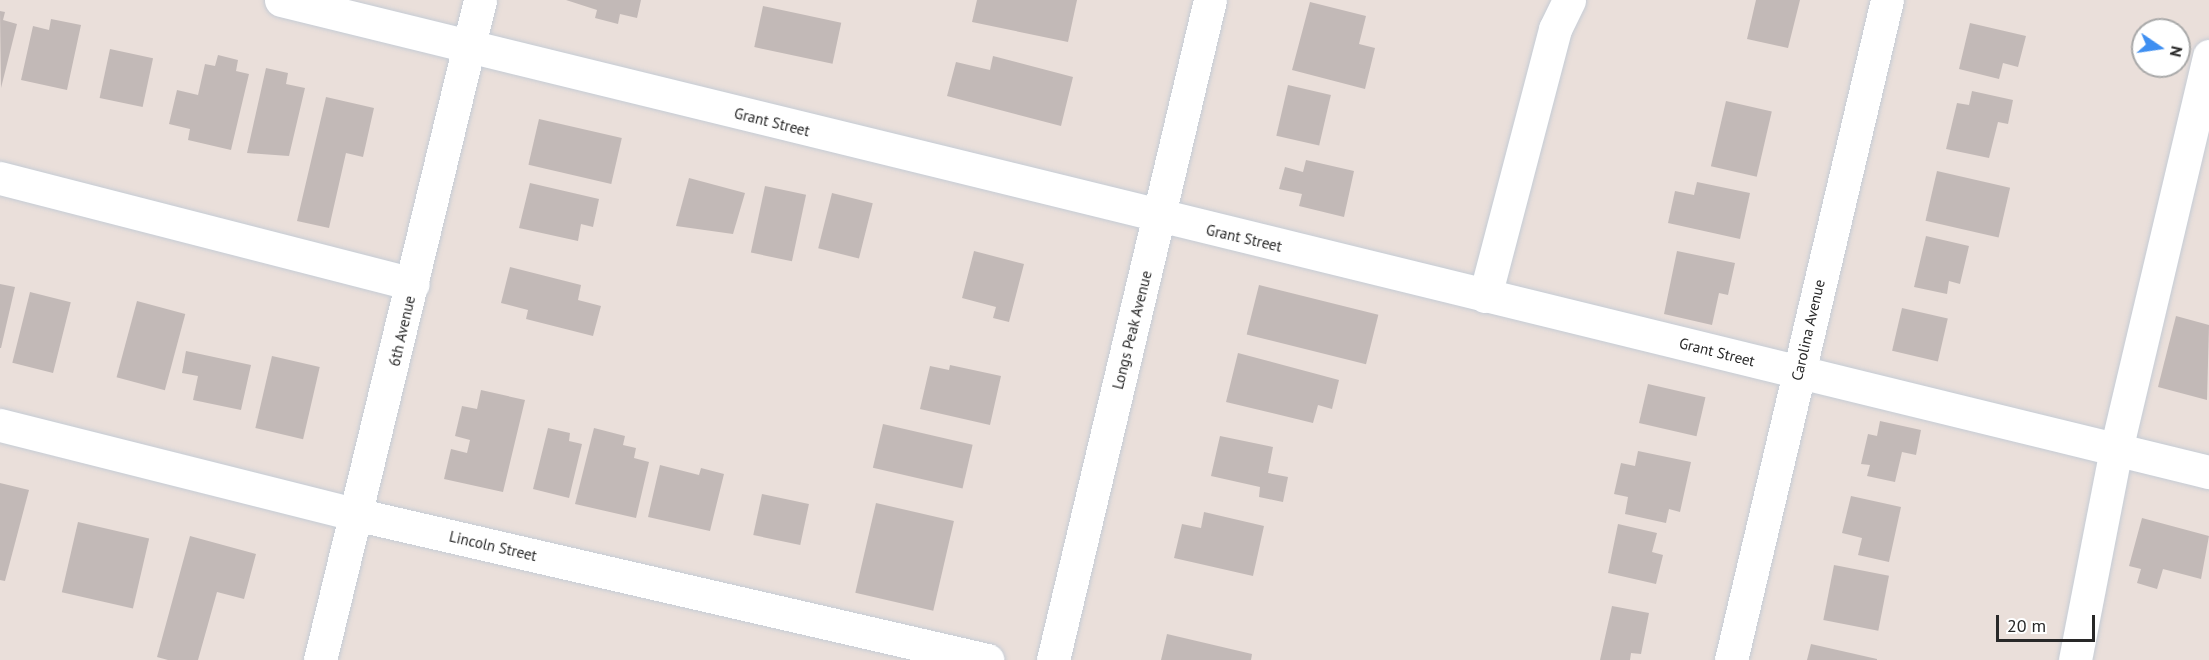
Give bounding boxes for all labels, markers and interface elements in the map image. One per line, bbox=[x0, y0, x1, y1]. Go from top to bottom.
north arrow bbox=[2131, 18, 2191, 78]
text: N bbox=[2166, 44, 2188, 59]
street label: Grant Street bbox=[732, 104, 812, 140]
street label: Grant Street bbox=[1204, 221, 1284, 255]
street label: Longs Peak Avenue bbox=[1108, 268, 1156, 392]
street label: Carolina Avenue bbox=[1788, 277, 1828, 383]
street label: 6th Avenue bbox=[385, 294, 419, 368]
street label: Grant Street bbox=[1677, 334, 1757, 370]
street label: Lincoln Street bbox=[447, 527, 539, 565]
scale bar bbox=[1999, 603, 2098, 641]
text: 20 m bbox=[2007, 614, 2046, 637]

